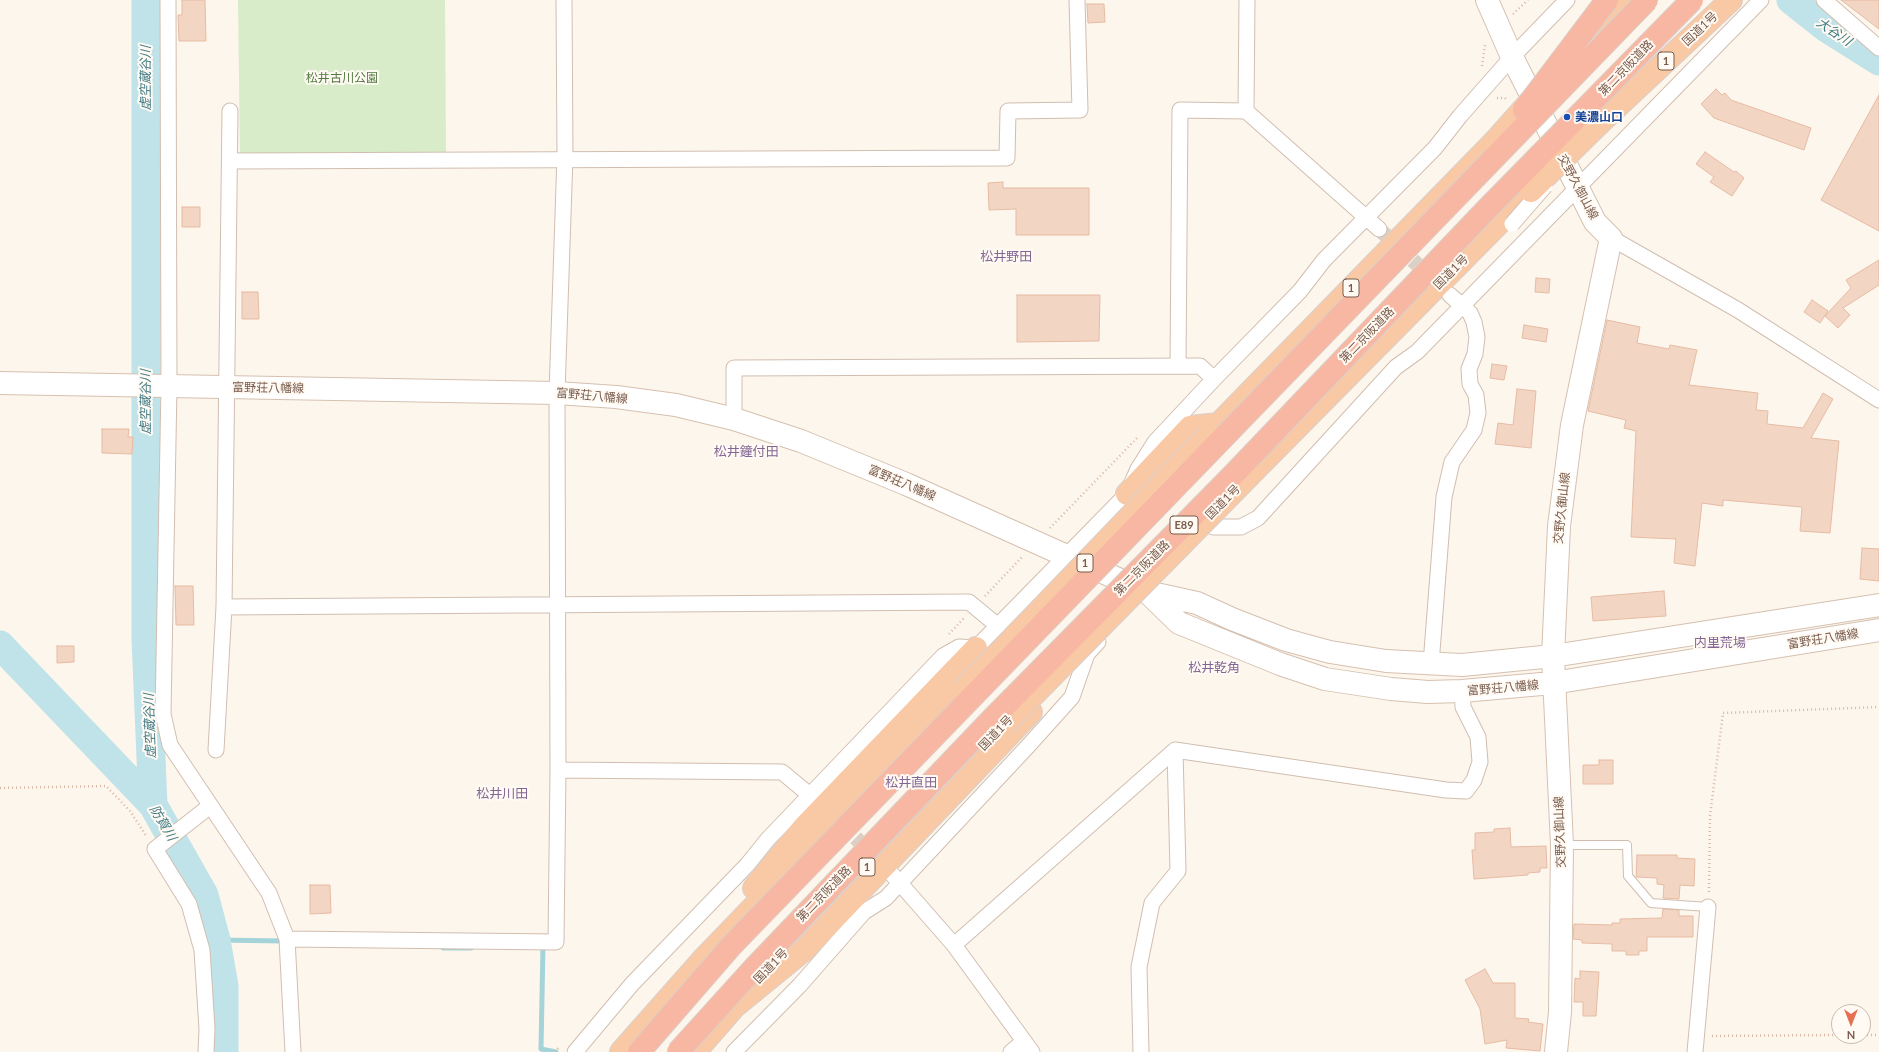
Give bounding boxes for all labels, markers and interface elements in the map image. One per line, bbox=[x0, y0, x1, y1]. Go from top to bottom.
street label: 国道1号 bbox=[1679, 9, 1721, 49]
water label: 大谷川 bbox=[1813, 15, 1855, 49]
street label: 第二京阪道路 bbox=[1596, 37, 1656, 99]
water label: 虚空蔵谷川 bbox=[138, 46, 154, 110]
road number: 1 bbox=[1658, 52, 1674, 70]
park label: 松井古川公園 bbox=[306, 71, 378, 85]
place label: 美濃山口 bbox=[1575, 110, 1623, 124]
marker: 美濃山口 bbox=[1562, 112, 1572, 122]
street label: 交野久御山線 bbox=[1555, 152, 1601, 222]
district label: 松井野田 bbox=[980, 249, 1032, 265]
street label: 国道1号 bbox=[1431, 252, 1471, 292]
road number: 1 bbox=[1343, 279, 1359, 297]
street label: 第二京阪道路 bbox=[1337, 304, 1397, 366]
water label: 虚空蔵谷川 bbox=[138, 370, 154, 434]
street label: 富野荘八幡線 bbox=[232, 380, 304, 396]
street label: 富野荘八幡線 bbox=[556, 386, 628, 406]
district label: 松井鐘付田 bbox=[714, 444, 778, 460]
street label: 富野荘八幡線 bbox=[866, 462, 938, 504]
street label: 交野久御山線 bbox=[1551, 471, 1573, 545]
street label: 国道1号 bbox=[1203, 482, 1243, 522]
road number: E89 bbox=[1170, 516, 1198, 534]
street label: 第二京阪道路 bbox=[1111, 537, 1173, 599]
road number: 1 bbox=[1077, 554, 1093, 572]
street label: 富野荘八幡線 bbox=[1786, 626, 1860, 652]
district label: 内里荒場 bbox=[1694, 635, 1746, 651]
district label: 松井乾角 bbox=[1188, 660, 1240, 676]
street label: 富野荘八幡線 bbox=[1467, 678, 1539, 698]
water label: 虚空蔵谷川 bbox=[141, 693, 159, 759]
street label: 国道1号 bbox=[976, 713, 1016, 753]
district label: 松井直田 bbox=[885, 775, 937, 791]
district label: 松井川田 bbox=[476, 786, 528, 802]
street label: 交野久御山線 bbox=[1552, 796, 1568, 868]
water label: 防賀川 bbox=[146, 802, 180, 844]
road number: 1 bbox=[859, 858, 875, 876]
street label: 第二京阪道路 bbox=[794, 863, 854, 925]
street label: 国道1号 bbox=[751, 946, 791, 986]
north arrow bbox=[1831, 1004, 1871, 1044]
text: N bbox=[1847, 1029, 1855, 1042]

